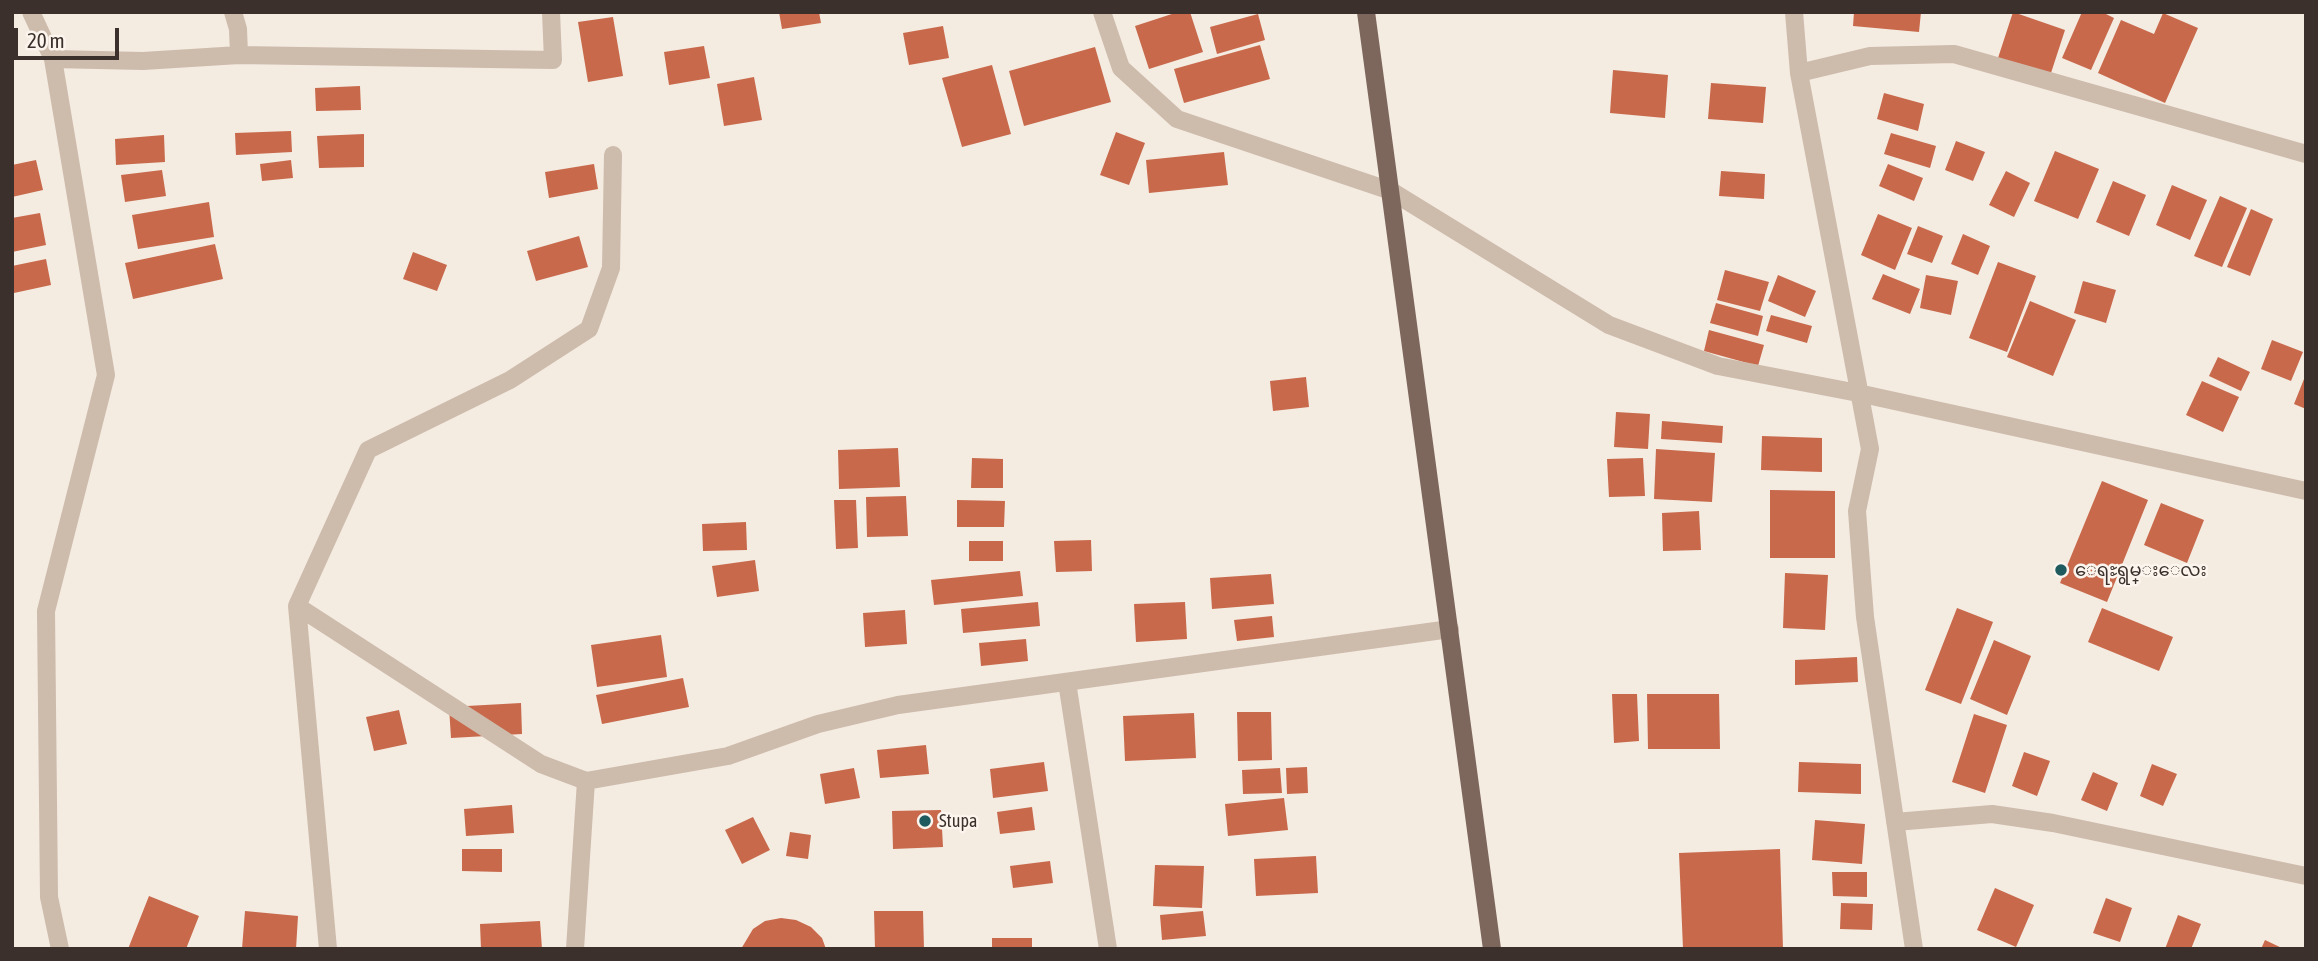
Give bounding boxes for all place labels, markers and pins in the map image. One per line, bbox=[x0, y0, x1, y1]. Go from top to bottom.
place label: ေရႊရွမ္းေလး bbox=[2075, 559, 2207, 581]
marker: ေရႊရွမ္းေလး bbox=[2053, 562, 2069, 578]
place label: Stupa bbox=[939, 810, 977, 832]
marker: Stupa bbox=[917, 813, 933, 829]

